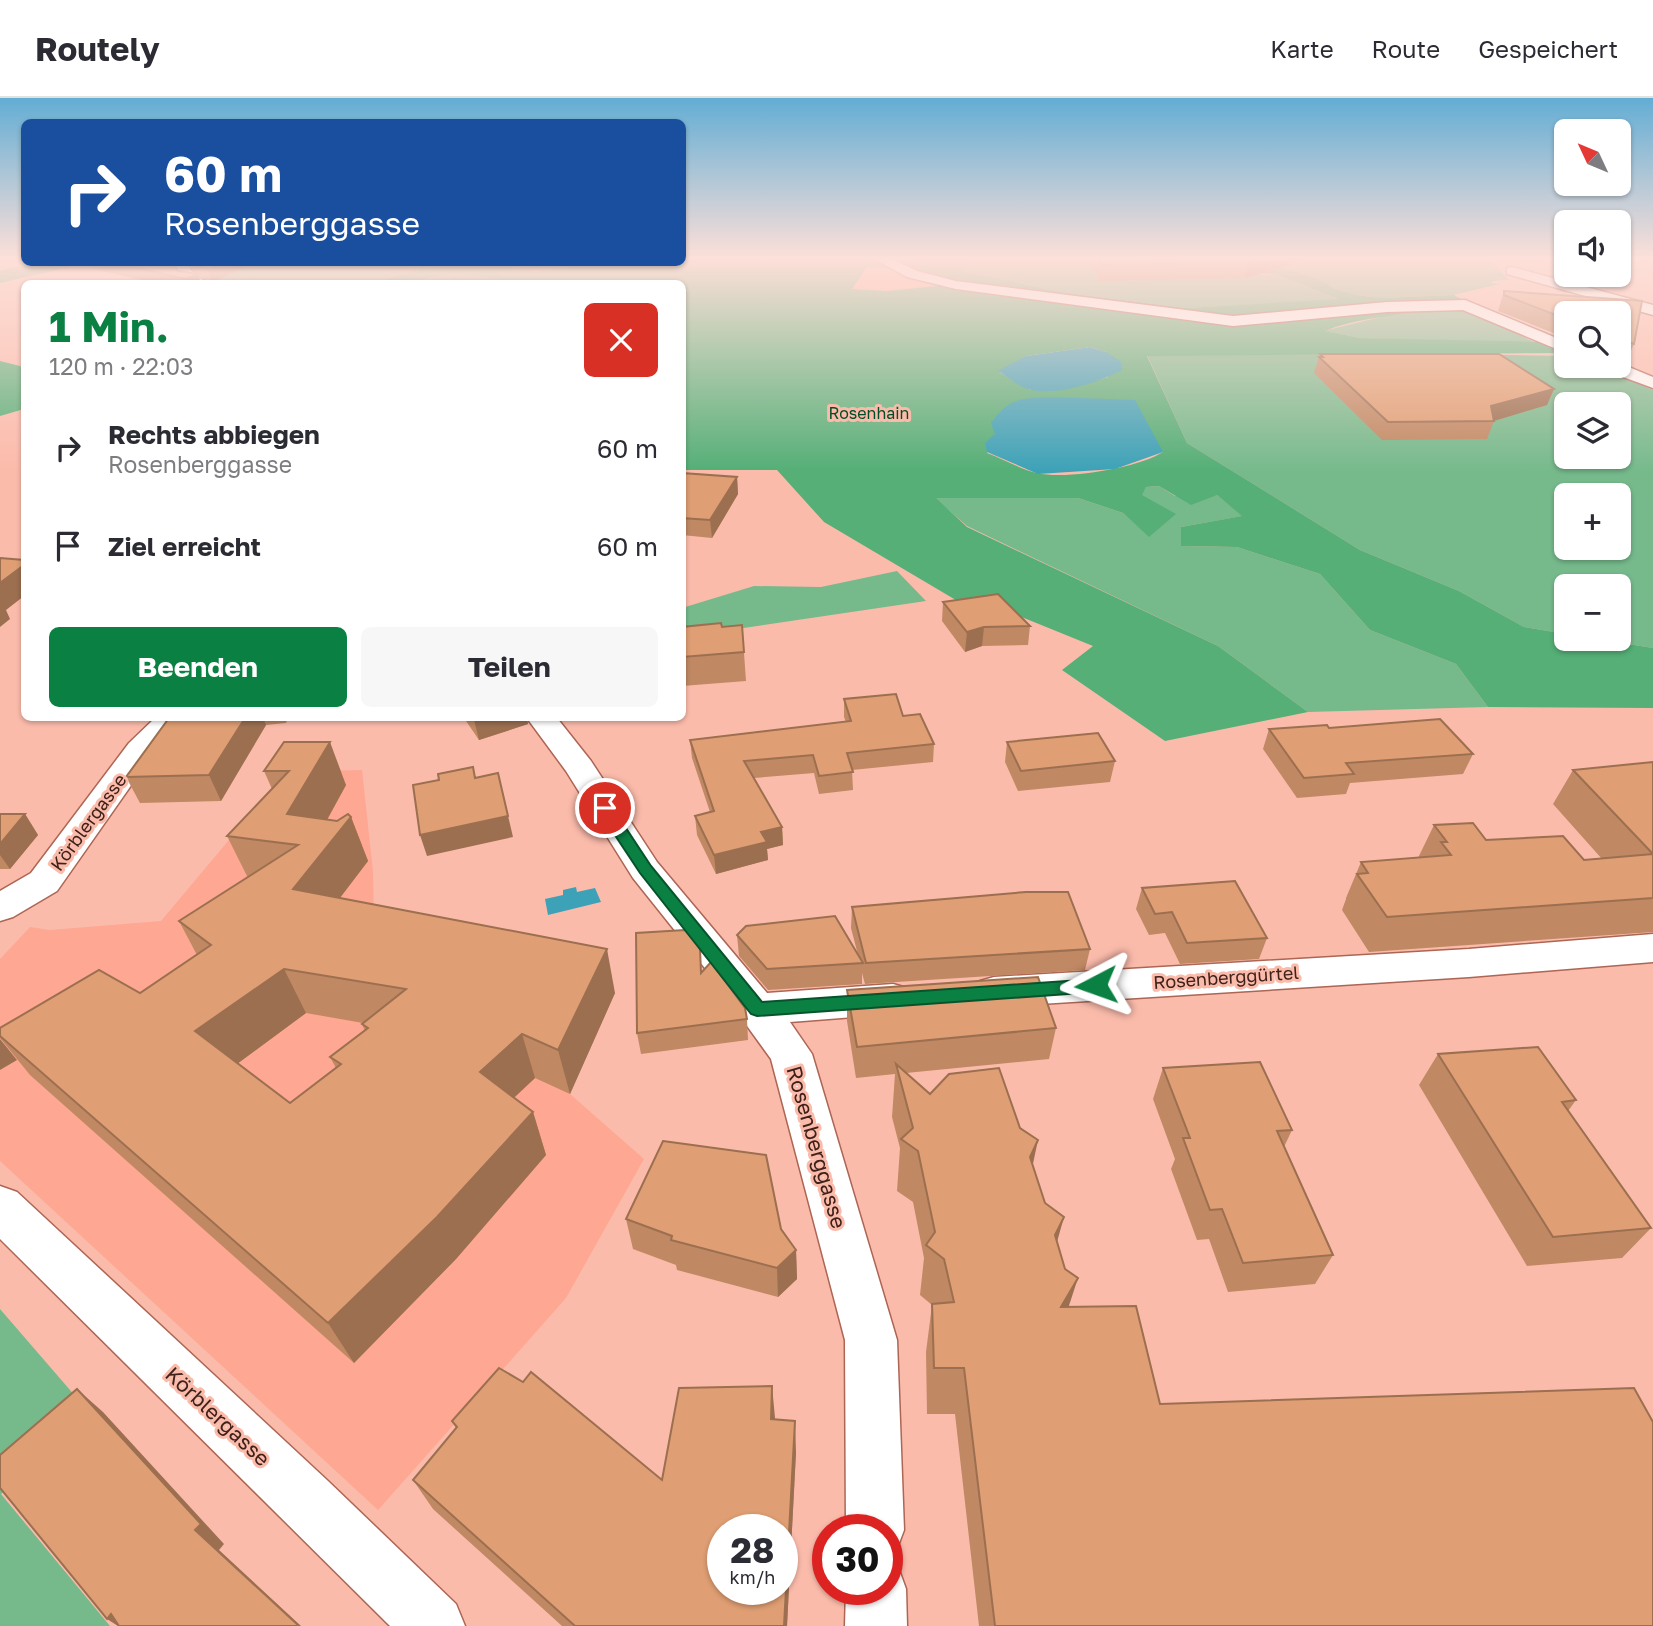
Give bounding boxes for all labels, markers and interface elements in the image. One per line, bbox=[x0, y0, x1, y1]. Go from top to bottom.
text: Routely bbox=[35, 29, 160, 68]
text: Karte bbox=[1270, 34, 1334, 63]
text: Route bbox=[1372, 34, 1440, 63]
text: Gespeichert bbox=[1478, 34, 1618, 63]
north arrow bbox=[1554, 119, 1631, 196]
map controls bbox=[1554, 119, 1631, 651]
text: 60 m bbox=[164, 144, 282, 203]
icon: right bbox=[49, 147, 140, 238]
text: Rosenberggasse bbox=[164, 204, 420, 242]
button: sound bbox=[1554, 210, 1631, 287]
text: 1 Min. bbox=[49, 301, 169, 351]
button: search bbox=[1554, 301, 1631, 378]
button: close bbox=[584, 303, 658, 377]
text: 120 m · 22:03 bbox=[49, 352, 194, 380]
button: layers bbox=[1554, 392, 1631, 469]
park label: Rosenhain bbox=[829, 403, 909, 423]
text: Rechts abbiegen bbox=[108, 419, 320, 450]
icon: right bbox=[49, 429, 87, 467]
text: 60 m bbox=[597, 433, 658, 464]
text: Rosenberggasse bbox=[108, 450, 292, 478]
button: + bbox=[1554, 483, 1631, 560]
icon: arrive bbox=[49, 527, 87, 565]
text: Ziel erreicht bbox=[108, 531, 261, 562]
text: 60 m bbox=[597, 531, 658, 562]
button: − bbox=[1554, 574, 1631, 651]
button: Beenden bbox=[49, 627, 347, 707]
button: Teilen bbox=[361, 627, 658, 707]
street label: Körblergasse bbox=[45, 769, 131, 875]
pin bbox=[575, 778, 635, 838]
icon: arrive bbox=[586, 789, 624, 827]
position arrow bbox=[1059, 948, 1133, 1022]
street label: Rosenberggürtel bbox=[1152, 961, 1300, 993]
street label: Rosenberggasse bbox=[781, 1063, 853, 1231]
street label: Körblergasse bbox=[160, 1361, 276, 1471]
speed limit sign: 30 bbox=[812, 1514, 903, 1605]
text: 28 bbox=[731, 1529, 774, 1571]
text: km/h bbox=[730, 1566, 775, 1588]

